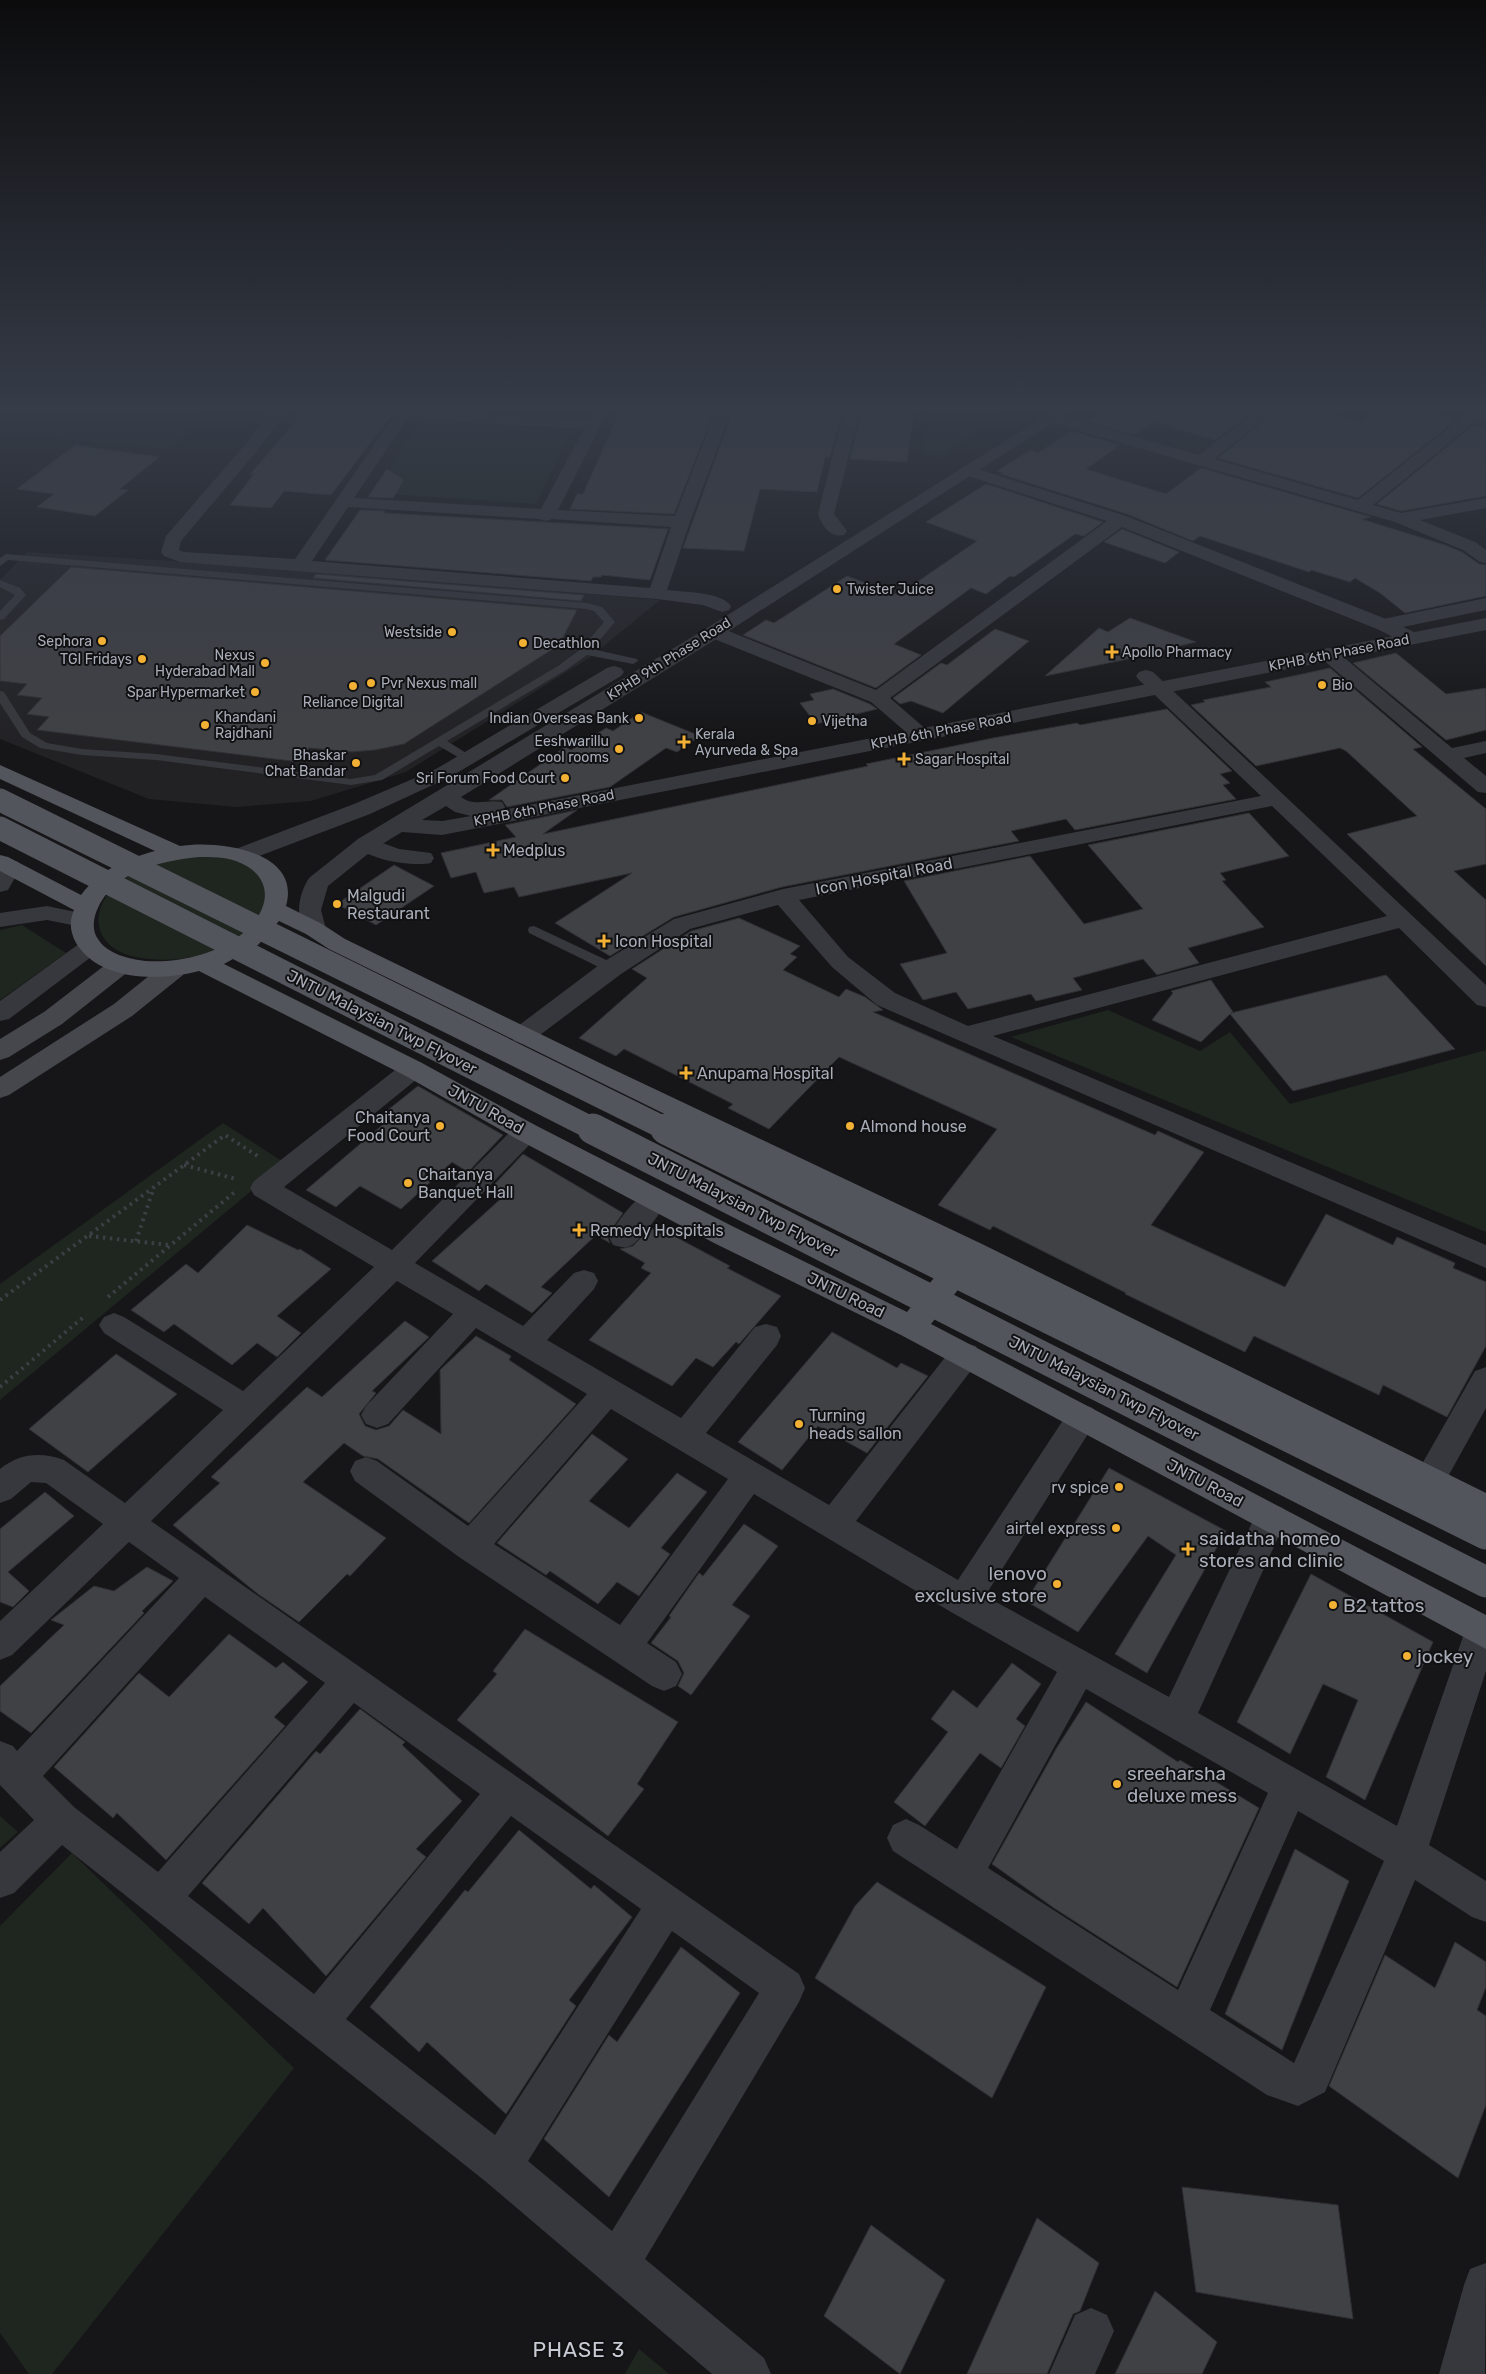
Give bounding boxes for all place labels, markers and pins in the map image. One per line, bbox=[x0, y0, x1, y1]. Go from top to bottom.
place label: Twister Juice bbox=[847, 581, 934, 598]
marker: Twister Juice bbox=[831, 583, 843, 595]
place label: Westside bbox=[384, 624, 442, 641]
marker: Westside bbox=[446, 626, 458, 638]
place label: Sephora bbox=[38, 633, 92, 650]
marker: Sephora bbox=[96, 635, 108, 647]
place label: Decathlon bbox=[533, 635, 600, 652]
marker: Decathlon bbox=[517, 637, 529, 649]
place label: Apollo Pharmacy bbox=[1122, 644, 1232, 661]
marker: Apollo Pharmacy bbox=[1106, 646, 1118, 658]
place label: Nexus Hyderabad Mall bbox=[155, 647, 255, 680]
place label: TGI Fridays bbox=[60, 651, 132, 668]
marker: TGI Fridays bbox=[136, 653, 148, 665]
marker: Nexus Hyderabad Mall bbox=[259, 657, 271, 669]
place label: Pvr Nexus mall bbox=[381, 675, 477, 692]
marker: Pvr Nexus mall bbox=[365, 677, 377, 689]
place label: Bio bbox=[1332, 677, 1353, 694]
marker: Bio bbox=[1316, 679, 1328, 691]
marker: Reliance Digital bbox=[347, 680, 359, 692]
place label: Spar Hypermarket bbox=[127, 684, 246, 701]
marker: Spar Hypermarket bbox=[249, 686, 261, 698]
place label: Reliance Digital bbox=[303, 694, 403, 711]
place label: Khandani Rajdhani bbox=[215, 709, 276, 742]
place label: Indian Overseas Bank bbox=[489, 710, 630, 727]
marker: Indian Overseas Bank bbox=[633, 712, 645, 724]
place label: Vijetha bbox=[822, 713, 868, 730]
marker: Vijetha bbox=[806, 715, 818, 727]
marker: Khandani Rajdhani bbox=[199, 719, 211, 731]
place label: Kerala Ayurveda & Spa bbox=[695, 726, 798, 759]
place label: Eeshwarillu cool rooms bbox=[535, 733, 609, 766]
marker: Kerala Ayurveda & Spa bbox=[677, 735, 691, 749]
marker: Eeshwarillu cool rooms bbox=[613, 743, 625, 755]
place label: Bhaskar Chat Bandar bbox=[265, 747, 347, 780]
place label: Sagar Hospital bbox=[915, 751, 1009, 768]
marker: Sagar Hospital bbox=[897, 752, 911, 766]
marker: Bhaskar Chat Bandar bbox=[350, 757, 362, 769]
place label: Sri Forum Food Court bbox=[416, 770, 556, 787]
marker: Sri Forum Food Court bbox=[559, 772, 571, 784]
place label: Medplus bbox=[503, 841, 565, 860]
marker: Medplus bbox=[487, 844, 499, 856]
place label: Malgudi Restaurant bbox=[347, 886, 430, 923]
marker: Malgudi Restaurant bbox=[331, 898, 343, 910]
place label: Icon Hospital bbox=[615, 932, 712, 951]
marker: Icon Hospital bbox=[597, 934, 611, 948]
place label: Anupama Hospital bbox=[697, 1064, 834, 1083]
marker: Anupama Hospital bbox=[679, 1066, 693, 1080]
place label: Chaitanya Food Court bbox=[347, 1108, 430, 1145]
place label: Almond house bbox=[860, 1117, 967, 1136]
marker: Chaitanya Food Court bbox=[434, 1120, 446, 1132]
marker: Almond house bbox=[844, 1120, 856, 1132]
place label: Chaitanya Banquet Hall bbox=[418, 1165, 514, 1202]
marker: Chaitanya Banquet Hall bbox=[402, 1177, 414, 1189]
place label: Remedy Hospitals bbox=[590, 1221, 724, 1240]
marker: Remedy Hospitals bbox=[572, 1223, 586, 1237]
place label: Turning heads sallon bbox=[809, 1406, 902, 1443]
marker: Turning heads sallon bbox=[793, 1418, 805, 1430]
place label: rv spice bbox=[1051, 1478, 1109, 1497]
marker: rv spice bbox=[1113, 1481, 1125, 1493]
place label: airtel express bbox=[1006, 1519, 1106, 1538]
marker: airtel express bbox=[1110, 1522, 1122, 1534]
place label: saidatha homeo stores and clinic bbox=[1199, 1527, 1343, 1572]
marker: saidatha homeo stores and clinic bbox=[1181, 1542, 1195, 1556]
place label: lenovo exclusive store bbox=[915, 1562, 1047, 1607]
marker: lenovo exclusive store bbox=[1051, 1578, 1063, 1590]
place label: B2 tattos bbox=[1343, 1594, 1424, 1617]
marker: B2 tattos bbox=[1327, 1599, 1339, 1611]
place label: jockey bbox=[1416, 1645, 1473, 1668]
marker: jockey bbox=[1401, 1650, 1413, 1662]
place label: sreeharsha deluxe mess bbox=[1127, 1762, 1237, 1807]
marker: sreeharsha deluxe mess bbox=[1111, 1778, 1123, 1790]

